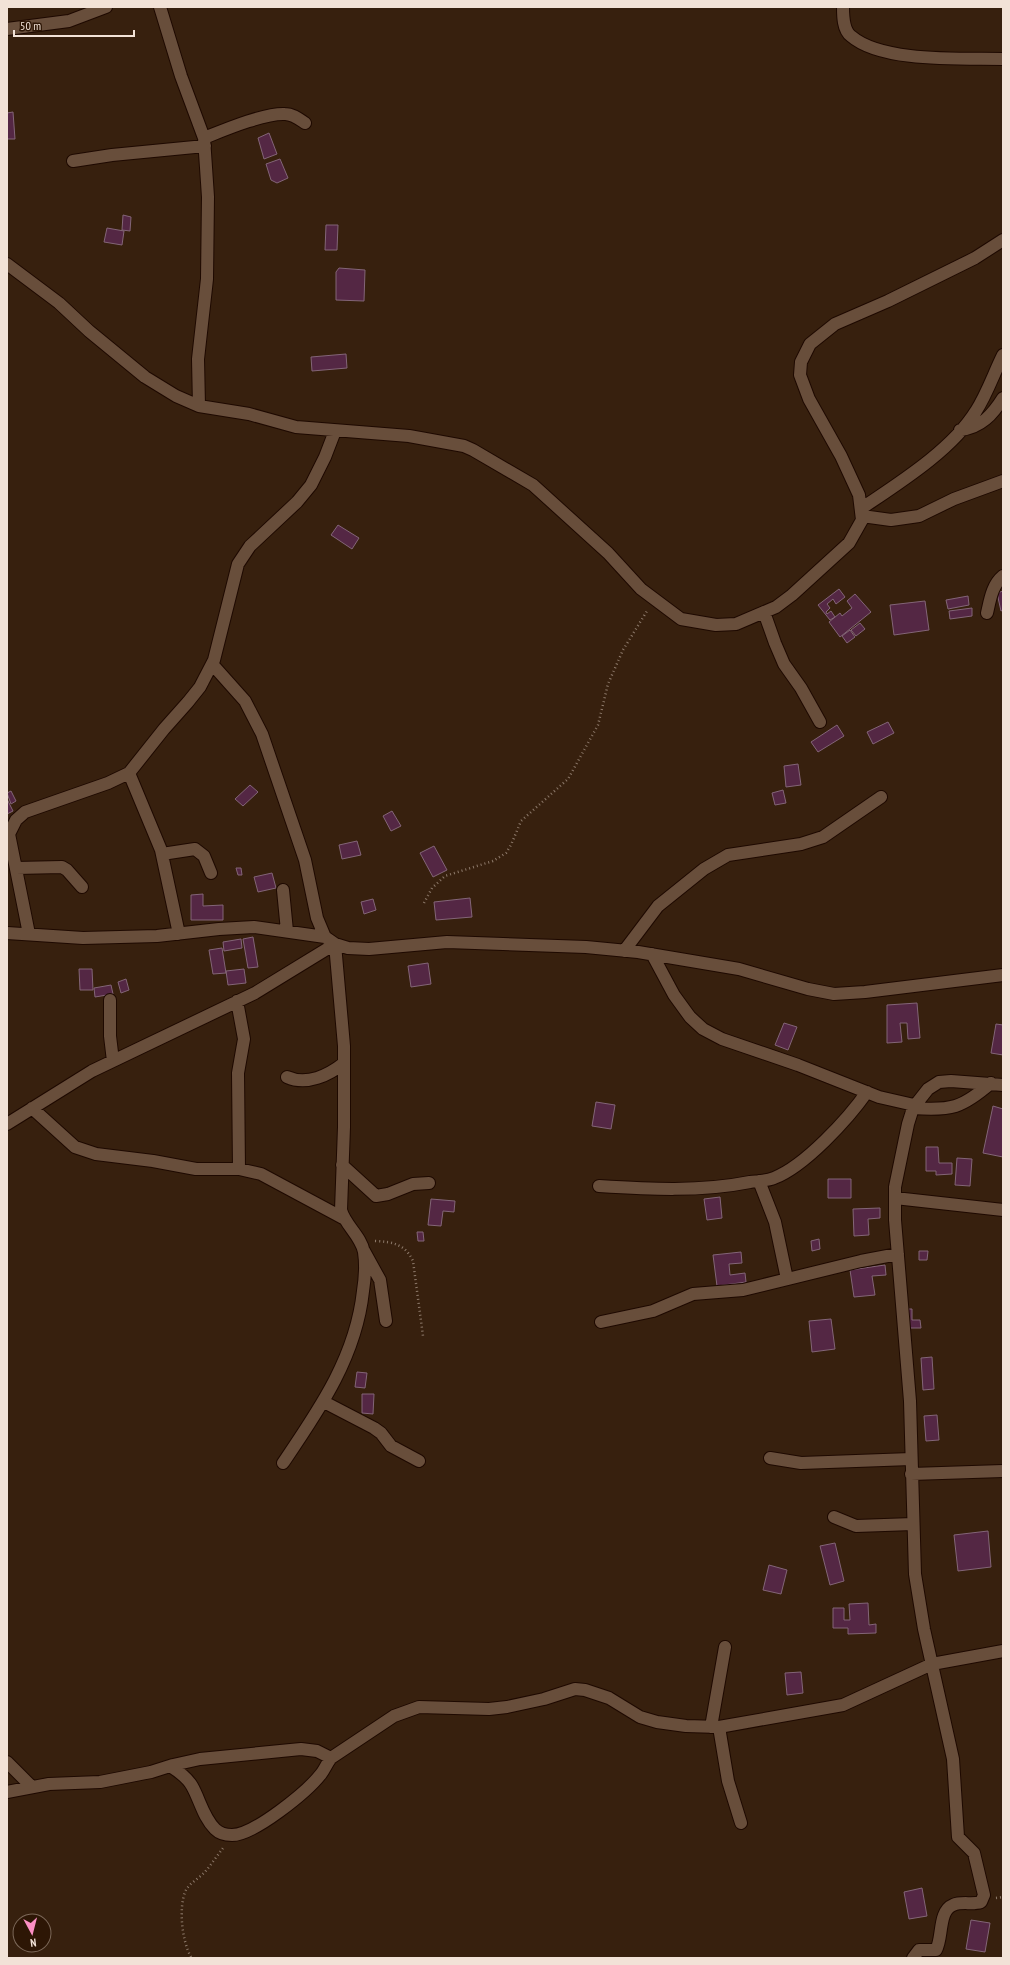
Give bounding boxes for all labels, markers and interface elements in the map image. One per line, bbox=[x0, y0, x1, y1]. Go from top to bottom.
scale bar bbox=[14, 12, 134, 38]
text: 50 m bbox=[20, 18, 41, 33]
north arrow bbox=[12, 1913, 52, 1953]
text: N bbox=[29, 1936, 37, 1950]

